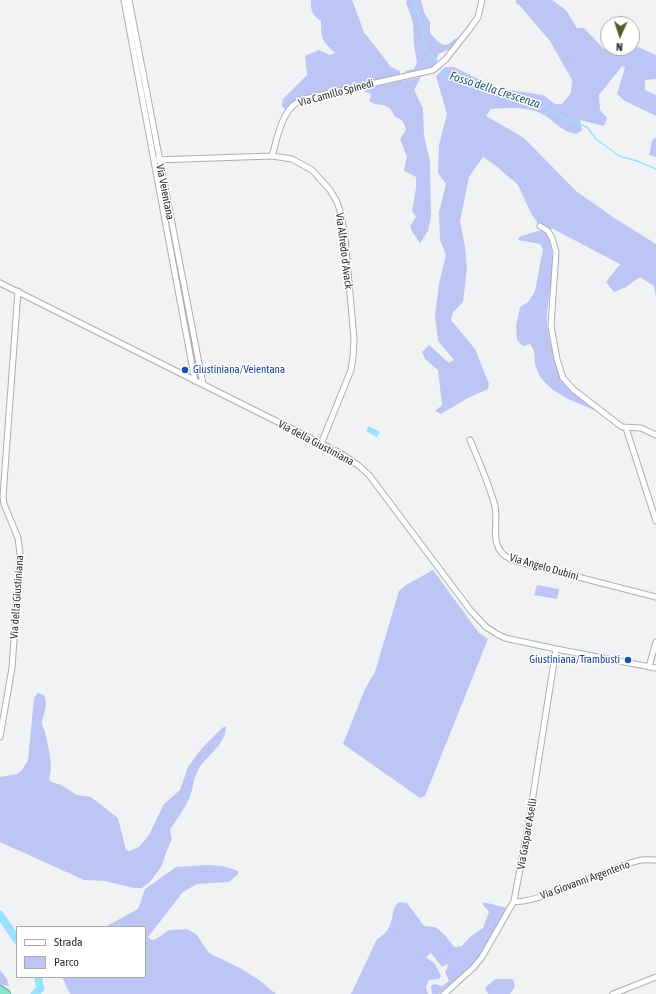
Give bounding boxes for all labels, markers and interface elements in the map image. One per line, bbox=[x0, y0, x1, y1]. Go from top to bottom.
north arrow bbox=[600, 16, 640, 56]
text: N bbox=[616, 41, 623, 53]
water label: Fosso della Crescenza bbox=[448, 69, 542, 111]
street label: Via Camillo Spinedi bbox=[297, 77, 375, 109]
street label: Via Veientana bbox=[153, 163, 177, 221]
street label: Via Alfredo d'Avack bbox=[333, 212, 355, 290]
place label: Giustiniana/Veientana bbox=[193, 363, 285, 377]
marker: Giustiniana/Veientana bbox=[180, 365, 190, 375]
street label: Via della Giustiniana bbox=[276, 417, 356, 469]
street label: Via Angelo Dubini bbox=[508, 551, 580, 583]
street label: Via della Giustiniana bbox=[7, 555, 27, 639]
place label: Giustiniana/Trambusti bbox=[529, 653, 620, 667]
marker: Giustiniana/Trambusti bbox=[623, 655, 633, 665]
street label: Via Gaspare Aselli bbox=[514, 797, 540, 871]
street label: Via Giovanni Argenterio bbox=[538, 858, 632, 902]
legend bbox=[16, 926, 146, 978]
text: Strada bbox=[54, 935, 83, 949]
text: Parco bbox=[54, 955, 79, 969]

